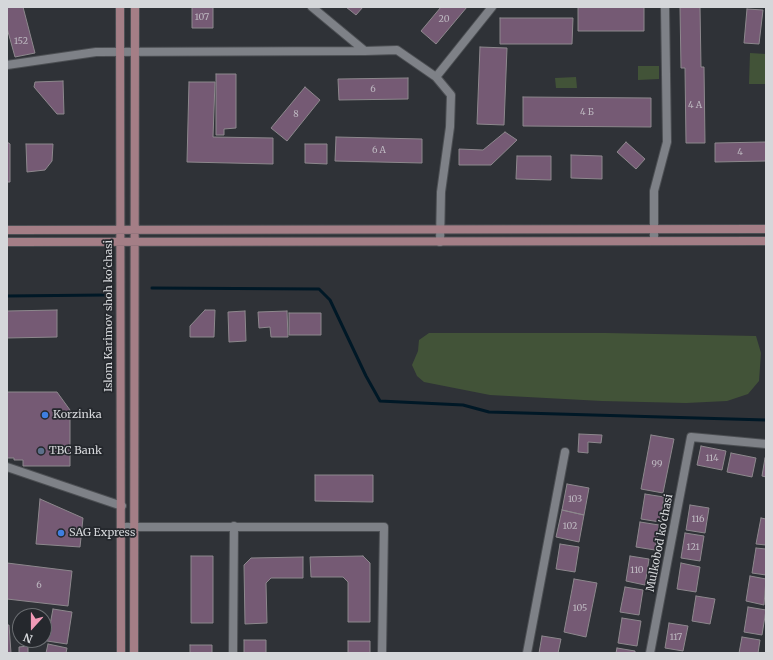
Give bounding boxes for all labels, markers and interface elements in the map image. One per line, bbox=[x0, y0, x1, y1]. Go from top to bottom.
house number: 107 bbox=[195, 12, 209, 22]
house number: 20 bbox=[439, 14, 449, 24]
house number: 152 bbox=[14, 36, 28, 46]
house number: 6 bbox=[370, 84, 376, 94]
house number: 4 А bbox=[688, 100, 702, 110]
house number: 4 Б bbox=[580, 107, 594, 117]
house number: 8 bbox=[293, 109, 299, 119]
house number: 6 А bbox=[372, 145, 386, 155]
house number: 4 bbox=[737, 147, 743, 157]
street label: Islom Karimov shoh ko'chasi bbox=[102, 240, 116, 392]
place label: Korzinka bbox=[53, 408, 102, 422]
marker: Korzinka bbox=[40, 410, 50, 420]
place label: TBC Bank bbox=[49, 444, 102, 458]
marker: TBC Bank bbox=[36, 446, 46, 456]
house number: 114 bbox=[706, 453, 718, 463]
house number: 99 bbox=[652, 459, 662, 469]
street label: Mulkobod ko'chasi bbox=[644, 493, 676, 593]
house number: 103 bbox=[568, 494, 582, 504]
house number: 116 bbox=[692, 514, 704, 524]
house number: 102 bbox=[563, 521, 577, 531]
place label: SAG Express bbox=[69, 526, 135, 540]
marker: SAG Express bbox=[56, 528, 66, 538]
house number: 121 bbox=[686, 542, 700, 552]
house number: 110 bbox=[630, 565, 644, 575]
house number: 6 bbox=[36, 580, 42, 590]
house number: 105 bbox=[573, 603, 587, 613]
north arrow bbox=[12, 608, 52, 648]
text: N bbox=[21, 630, 35, 646]
house number: 117 bbox=[670, 632, 682, 642]

